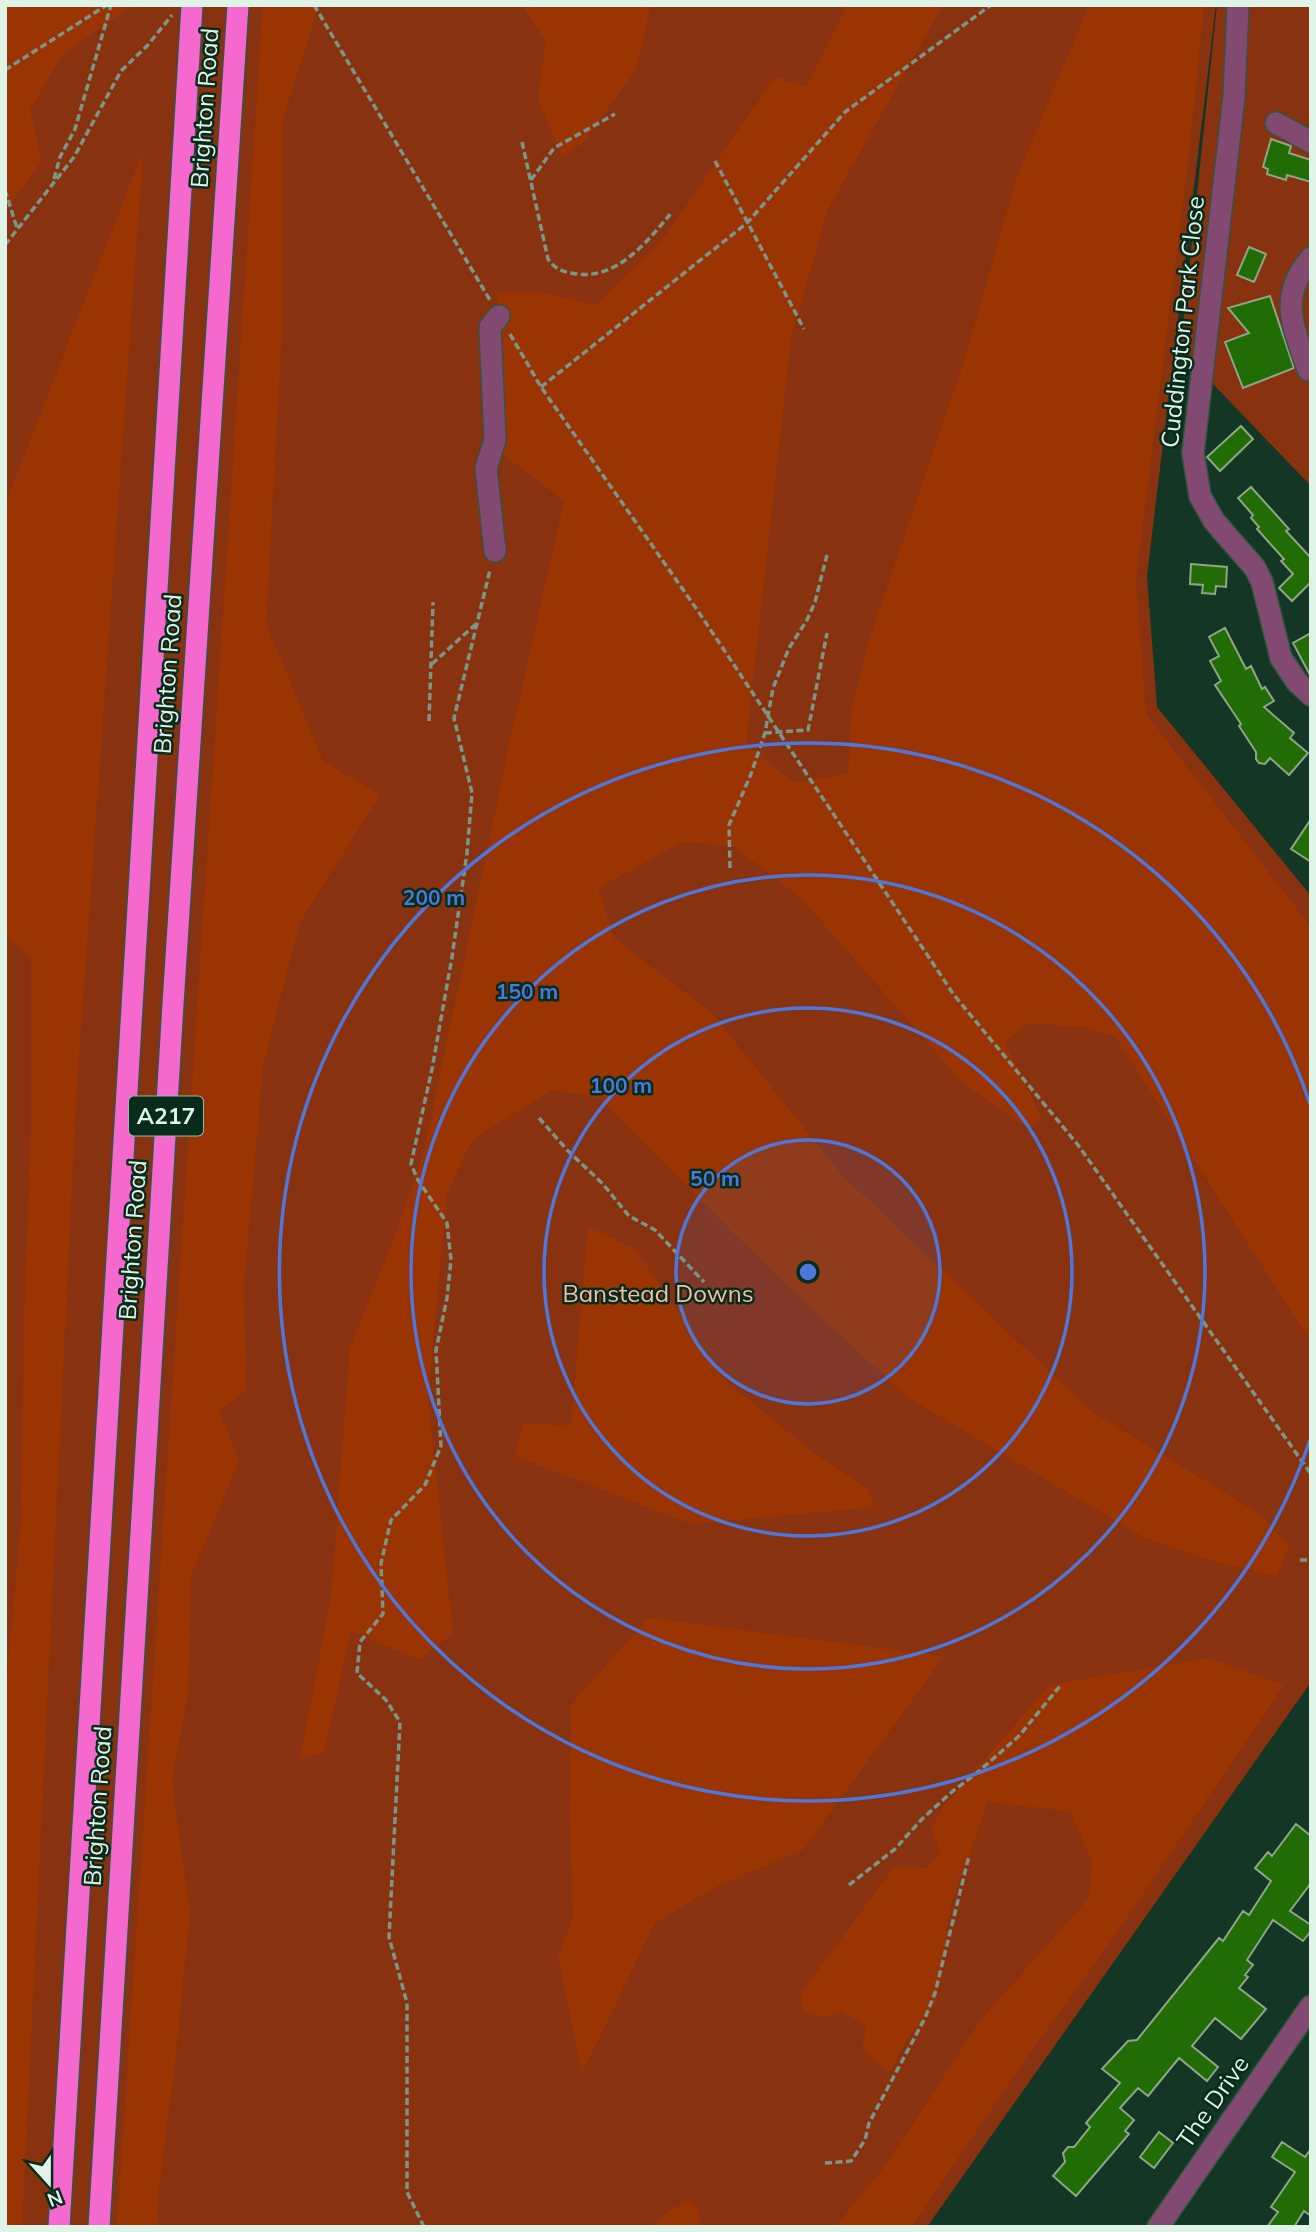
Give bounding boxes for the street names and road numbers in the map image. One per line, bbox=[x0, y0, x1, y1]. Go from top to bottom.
street label: Brighton Road bbox=[183, 27, 225, 189]
street label: Cuddington Park Close bbox=[1154, 195, 1210, 449]
street label: Brighton Road bbox=[146, 593, 188, 755]
road number: A217 bbox=[129, 1096, 203, 1135]
street label: Brighton Road bbox=[111, 1159, 153, 1321]
street label: Brighton Road bbox=[76, 1725, 118, 1887]
street label: The Drive bbox=[1170, 2049, 1255, 2153]

